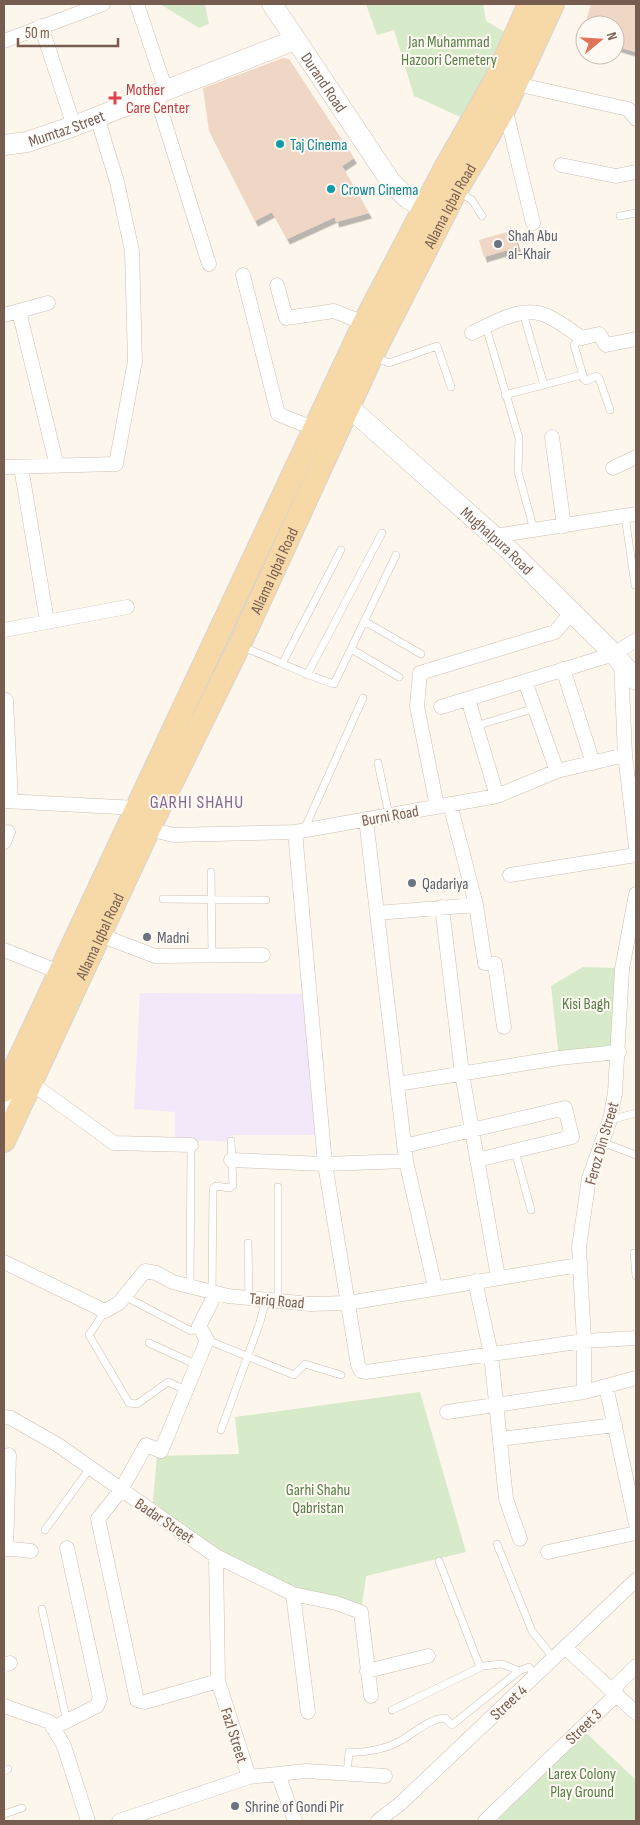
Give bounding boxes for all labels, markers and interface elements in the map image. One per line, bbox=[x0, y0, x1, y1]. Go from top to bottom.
scale bar bbox=[18, 15, 118, 47]
north arrow bbox=[575, 15, 625, 65]
text: 50 m bbox=[25, 24, 50, 43]
text: N bbox=[603, 30, 621, 42]
park label: Jan Muhammad Hazoori Cemetery bbox=[401, 33, 497, 70]
street label: Durand Road bbox=[296, 49, 350, 116]
place label: Mother Care Center bbox=[126, 81, 190, 118]
marker: Mother Care Center bbox=[108, 91, 122, 105]
street label: Mumtaz Street bbox=[26, 107, 108, 152]
place label: Taj Cinema bbox=[290, 136, 347, 155]
marker: Taj Cinema bbox=[274, 138, 286, 150]
street label: Allama Iqbal Road bbox=[420, 161, 481, 253]
place label: Crown Cinema bbox=[341, 181, 418, 200]
marker: Crown Cinema bbox=[325, 183, 337, 195]
place label: Shah Abu al-Khair bbox=[508, 227, 558, 264]
marker: Shah Abu al-Khair bbox=[492, 238, 504, 250]
street label: Mughalpura Road bbox=[456, 503, 536, 579]
street label: Allama Iqbal Road bbox=[247, 525, 303, 618]
district label: GARHI SHAHU bbox=[150, 792, 244, 813]
street label: Burni Road bbox=[360, 802, 420, 831]
place label: Qadariya bbox=[422, 875, 468, 894]
marker: Qadariya bbox=[406, 877, 418, 889]
street label: Allama Iqbal Road bbox=[72, 890, 129, 984]
place label: Madni bbox=[157, 929, 189, 948]
marker: Madni bbox=[141, 931, 153, 943]
park label: Kisi Bagh bbox=[562, 995, 610, 1014]
street label: Feroz Din Street bbox=[582, 1100, 623, 1187]
street label: Tariq Road bbox=[249, 1290, 305, 1313]
park label: Garhi Shahu Qabristan bbox=[286, 1481, 350, 1518]
street label: Badar Street bbox=[131, 1495, 197, 1548]
street label: Street 4 bbox=[487, 1681, 531, 1725]
street label: Fazl Street bbox=[216, 1705, 251, 1766]
street label: Street 3 bbox=[562, 1705, 606, 1749]
park label: Larex Colony Play Ground bbox=[548, 1765, 616, 1802]
place label: Shrine of Gondi Pir bbox=[245, 1798, 344, 1817]
marker: Shrine of Gondi Pir bbox=[229, 1800, 241, 1812]

